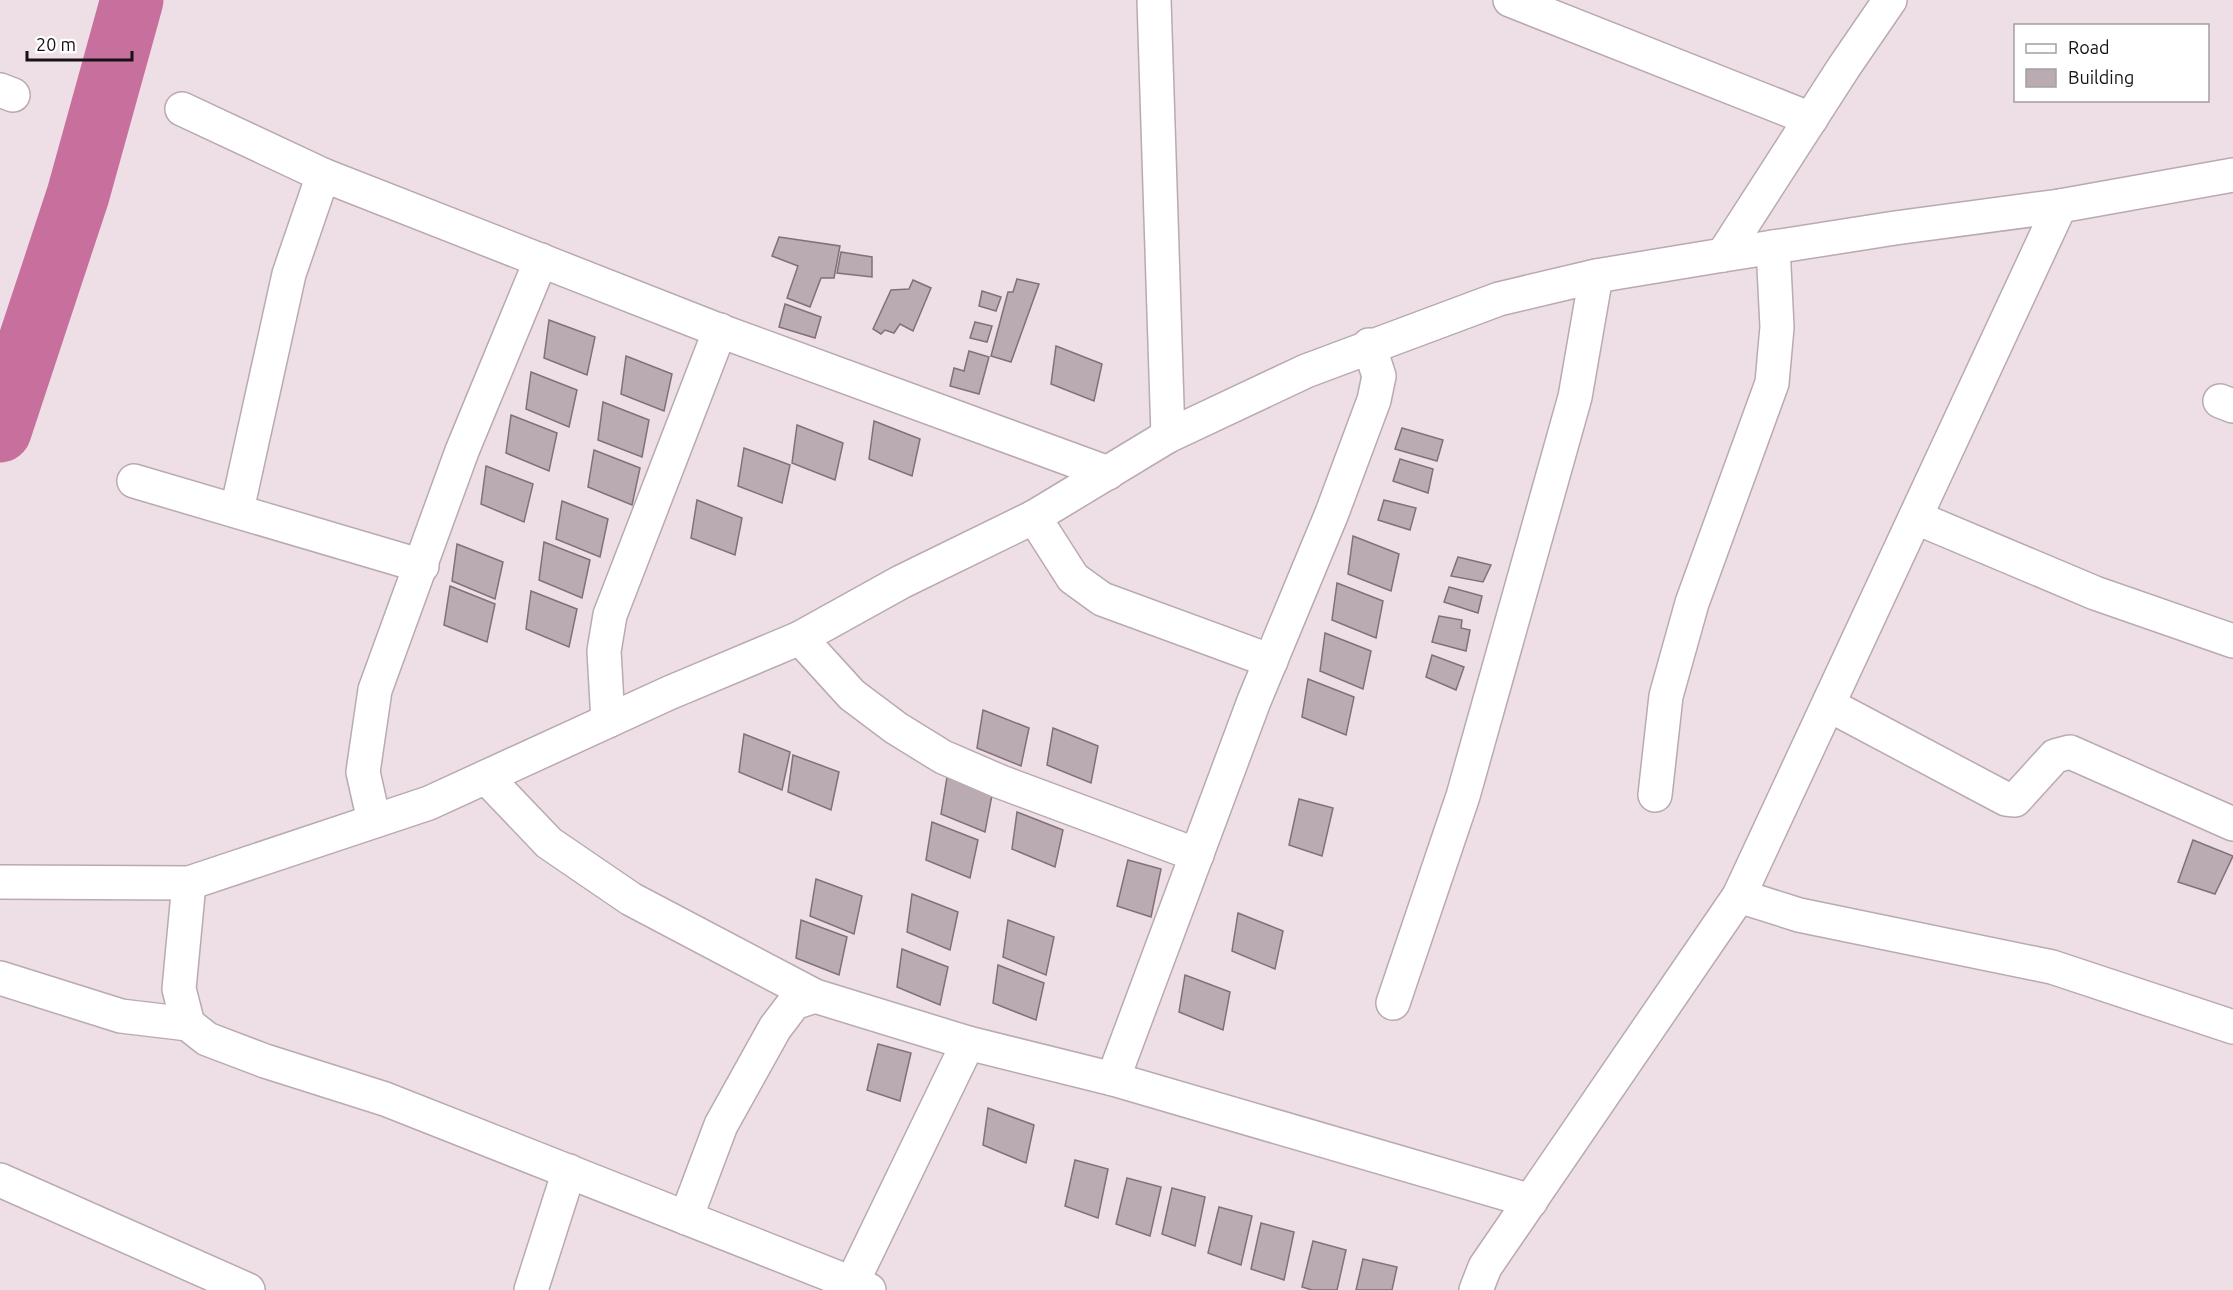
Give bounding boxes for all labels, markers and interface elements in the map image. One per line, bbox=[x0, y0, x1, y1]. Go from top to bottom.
scale bar bbox=[27, 24, 132, 62]
legend bbox=[2014, 24, 2209, 102]
text: 20 m bbox=[36, 34, 76, 54]
text: Road bbox=[2068, 37, 2110, 57]
text: Building bbox=[2068, 67, 2134, 87]

